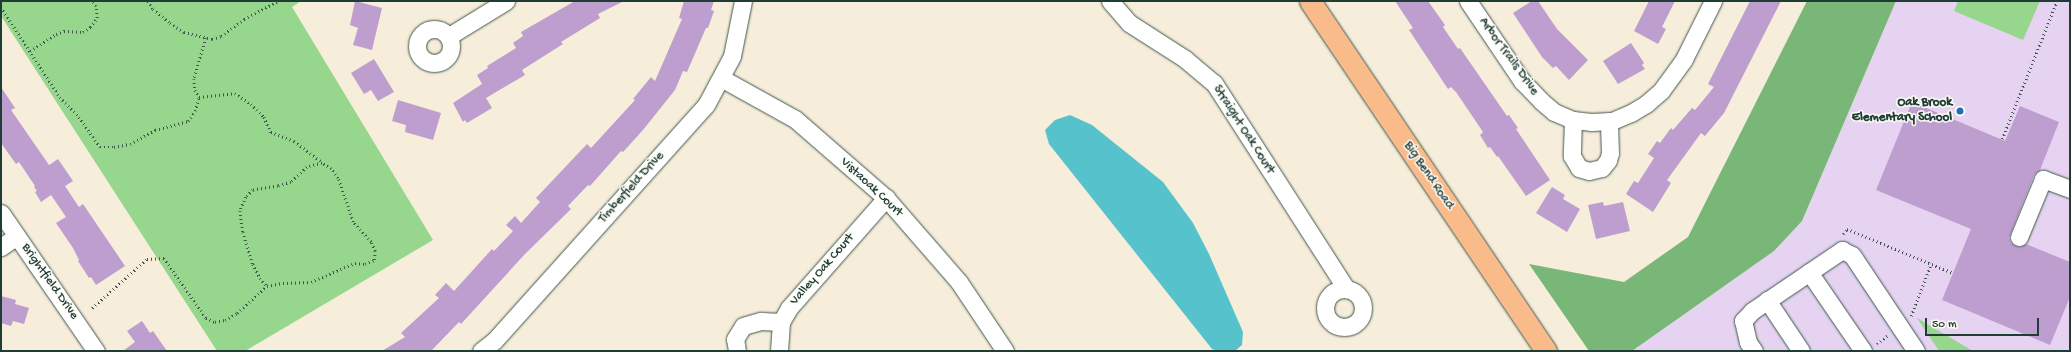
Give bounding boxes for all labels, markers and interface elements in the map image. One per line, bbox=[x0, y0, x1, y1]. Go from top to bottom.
street label: Arbor Trails Drive bbox=[1475, 15, 1541, 99]
street label: Straight Oak Court bbox=[1209, 83, 1277, 177]
place label: Oak Brook Elementary School bbox=[1852, 96, 1952, 127]
marker: Oak Brook Elementary School bbox=[1955, 106, 1965, 116]
street label: Big Bend Road bbox=[1400, 139, 1456, 213]
street label: Timberfield Drive bbox=[596, 149, 668, 227]
street label: Vistaoak Court bbox=[836, 155, 906, 221]
street label: Valley Oak Court bbox=[788, 231, 858, 309]
street label: Brightfield Drive bbox=[17, 241, 81, 323]
scale bar bbox=[1927, 310, 2041, 336]
text: 50 m bbox=[1932, 318, 1957, 332]

